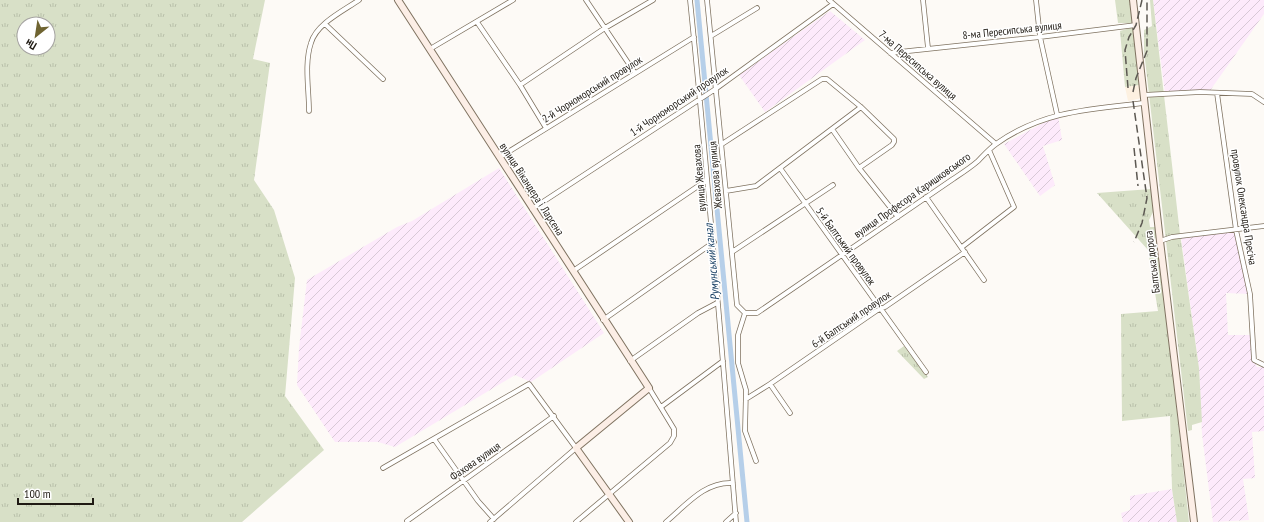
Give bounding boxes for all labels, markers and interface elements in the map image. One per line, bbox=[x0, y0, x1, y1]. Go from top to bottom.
north arrow bbox=[16, 16, 56, 56]
street label: 8-ма Пересипська вулиця bbox=[962, 18, 1062, 42]
street label: 7-ма Пересипська вулиця bbox=[876, 27, 960, 103]
text: Пн bbox=[23, 36, 39, 53]
street label: 2-й Чорноморський провулок bbox=[539, 52, 645, 126]
street label: 1-й Чорноморський провулок bbox=[627, 62, 731, 139]
street label: вулиця Вікандера і Ларсена bbox=[497, 140, 567, 238]
street label: Жевахова вулиця bbox=[705, 141, 725, 210]
street label: вулиця Жевахова bbox=[689, 144, 709, 212]
street label: провулок Олександра Пресіча bbox=[1228, 148, 1260, 266]
street label: вулиця Професора Каришковського bbox=[851, 149, 973, 241]
street label: 5-й Балтський провулок bbox=[813, 204, 879, 288]
water label: Румунський канал bbox=[701, 222, 722, 301]
street label: Балтська дорога bbox=[1141, 230, 1163, 294]
street label: 6-й Балтський провулок bbox=[809, 287, 894, 351]
street label: Фахова вулиця bbox=[447, 438, 503, 484]
scale bar bbox=[18, 480, 93, 506]
text: 100 m bbox=[24, 486, 51, 501]

